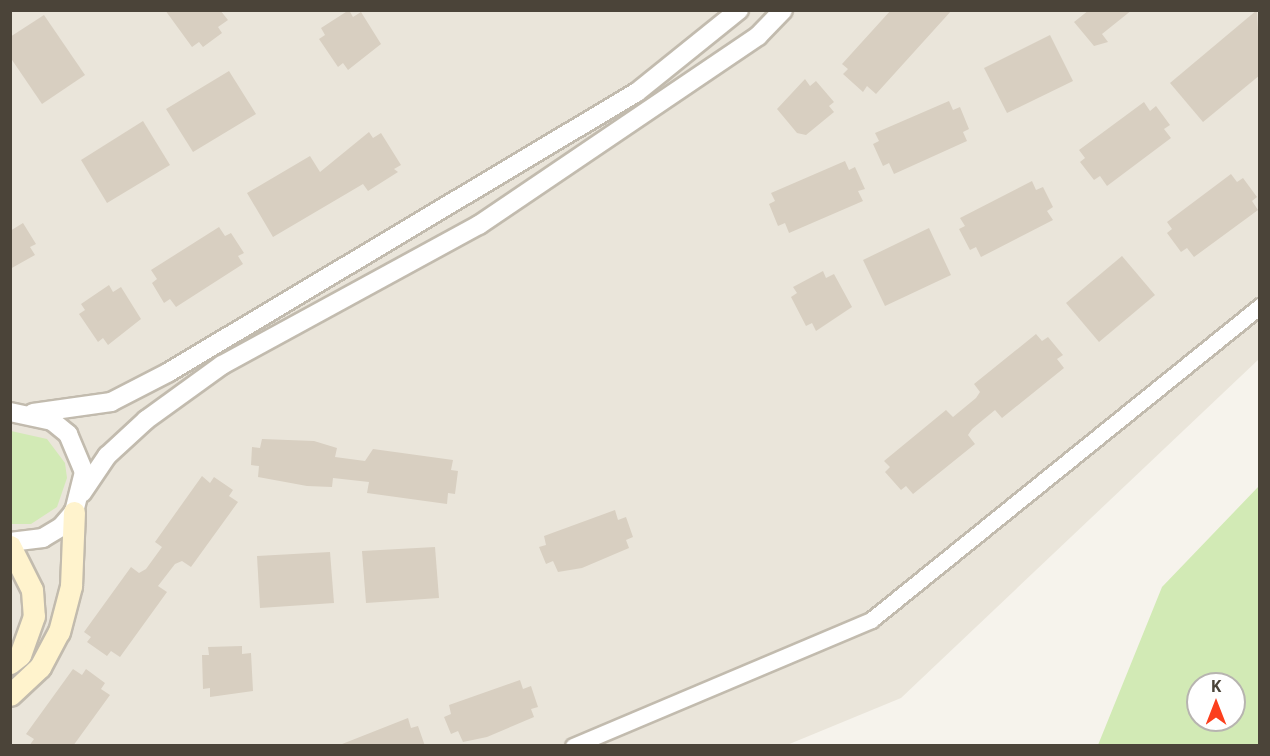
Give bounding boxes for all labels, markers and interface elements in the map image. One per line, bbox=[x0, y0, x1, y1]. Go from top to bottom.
north arrow bbox=[1186, 672, 1246, 732]
text: K bbox=[1211, 675, 1221, 697]

